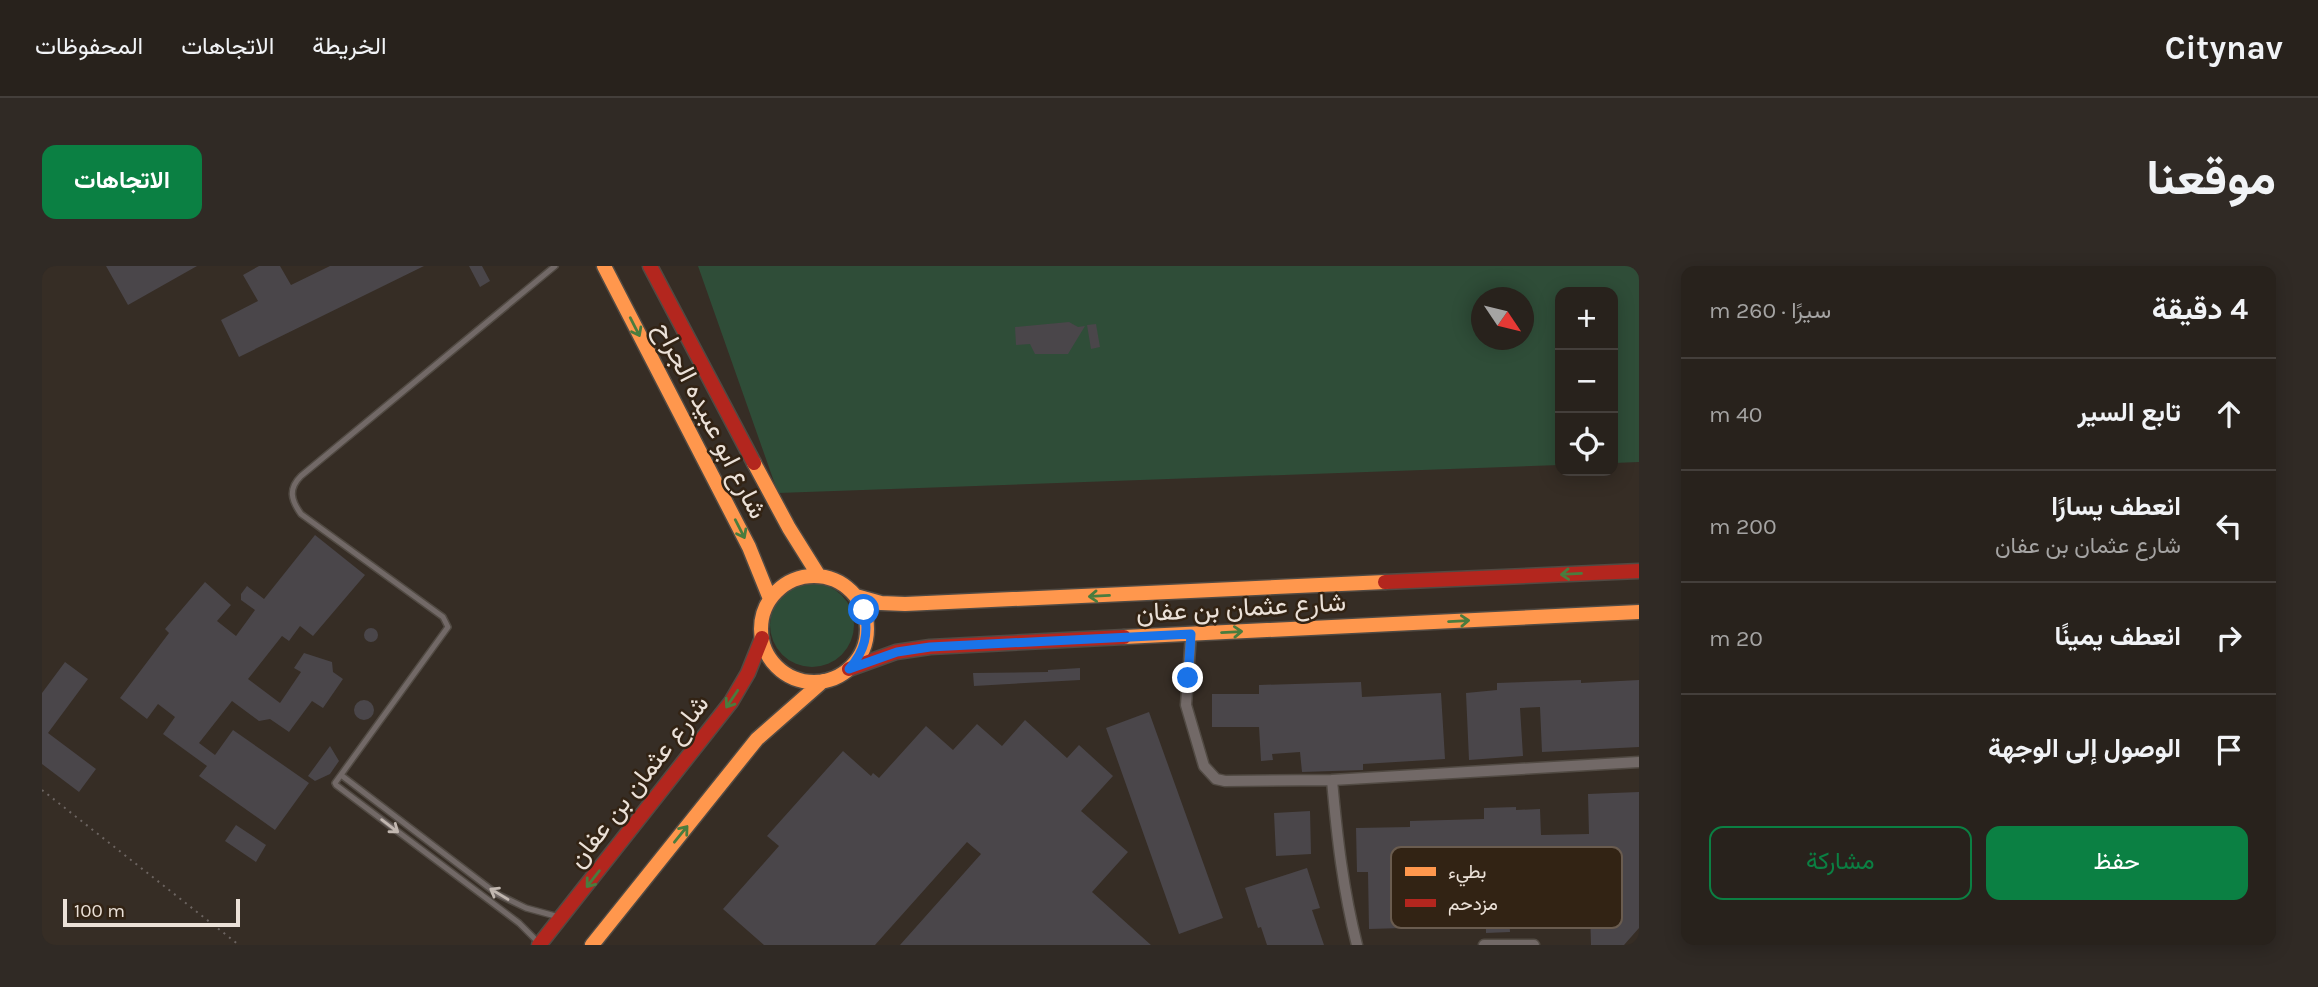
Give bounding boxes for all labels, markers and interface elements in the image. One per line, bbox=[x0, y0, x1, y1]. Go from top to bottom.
text: Citynav bbox=[2165, 29, 2283, 67]
text: المحفوظات bbox=[35, 32, 143, 60]
text: الاتجاهات bbox=[181, 32, 274, 60]
text: الخريطة bbox=[312, 32, 387, 60]
button: الاتجاهات bbox=[42, 145, 202, 219]
text: موقعنا bbox=[2146, 149, 2276, 206]
north arrow bbox=[1471, 287, 1534, 350]
map controls bbox=[1555, 287, 1618, 476]
button: + bbox=[1555, 287, 1618, 350]
text: 4 دقيقة bbox=[2152, 291, 2248, 327]
text: سيرًا · 260 m bbox=[1709, 297, 1831, 324]
one-way arrow bbox=[629, 316, 643, 337]
street label: شارع ابو عبيده الجراح bbox=[646, 317, 774, 525]
button: − bbox=[1555, 350, 1618, 413]
icon: ahead bbox=[2210, 395, 2248, 433]
text: تابع السير bbox=[2077, 397, 2181, 428]
text: 40 m bbox=[1709, 401, 1763, 428]
button: locate bbox=[1555, 413, 1618, 476]
text: انعطف يسارًا bbox=[2051, 491, 2181, 522]
icon: left bbox=[2210, 507, 2248, 545]
text: 200 m bbox=[1709, 513, 1777, 540]
one-way arrow bbox=[733, 518, 747, 539]
text: شارع عثمان بن عفان bbox=[1995, 532, 2181, 559]
one-way arrow bbox=[1560, 568, 1583, 581]
street label: شارع عثمان بن عفان bbox=[1135, 587, 1347, 630]
one-way arrow bbox=[1088, 589, 1111, 602]
route start bbox=[848, 594, 879, 625]
one-way arrow bbox=[1447, 614, 1470, 627]
icon: right bbox=[2210, 619, 2248, 657]
text: انعطف يمينًا bbox=[2055, 621, 2181, 652]
text: 20 m bbox=[1709, 625, 1763, 652]
one-way arrow bbox=[1220, 626, 1243, 639]
route end bbox=[1172, 662, 1203, 693]
street label: شارع عثمان بن عفان bbox=[561, 689, 717, 875]
one-way arrow bbox=[725, 689, 739, 708]
icon: arrive bbox=[2210, 731, 2248, 769]
text: الوصول إلى الوجهة bbox=[1988, 733, 2181, 764]
one-way arrow bbox=[380, 819, 399, 834]
one-way arrow bbox=[673, 826, 688, 844]
button: مشاركة bbox=[1709, 826, 1972, 900]
button: حفظ bbox=[1986, 826, 2248, 900]
legend bbox=[1391, 847, 1622, 928]
text: بطيء bbox=[1448, 861, 1486, 887]
one-way arrow bbox=[585, 869, 600, 888]
one-way arrow bbox=[489, 887, 509, 901]
text: مزدحم bbox=[1448, 893, 1498, 916]
scale bar bbox=[63, 896, 240, 928]
text: 100 m bbox=[74, 900, 125, 922]

